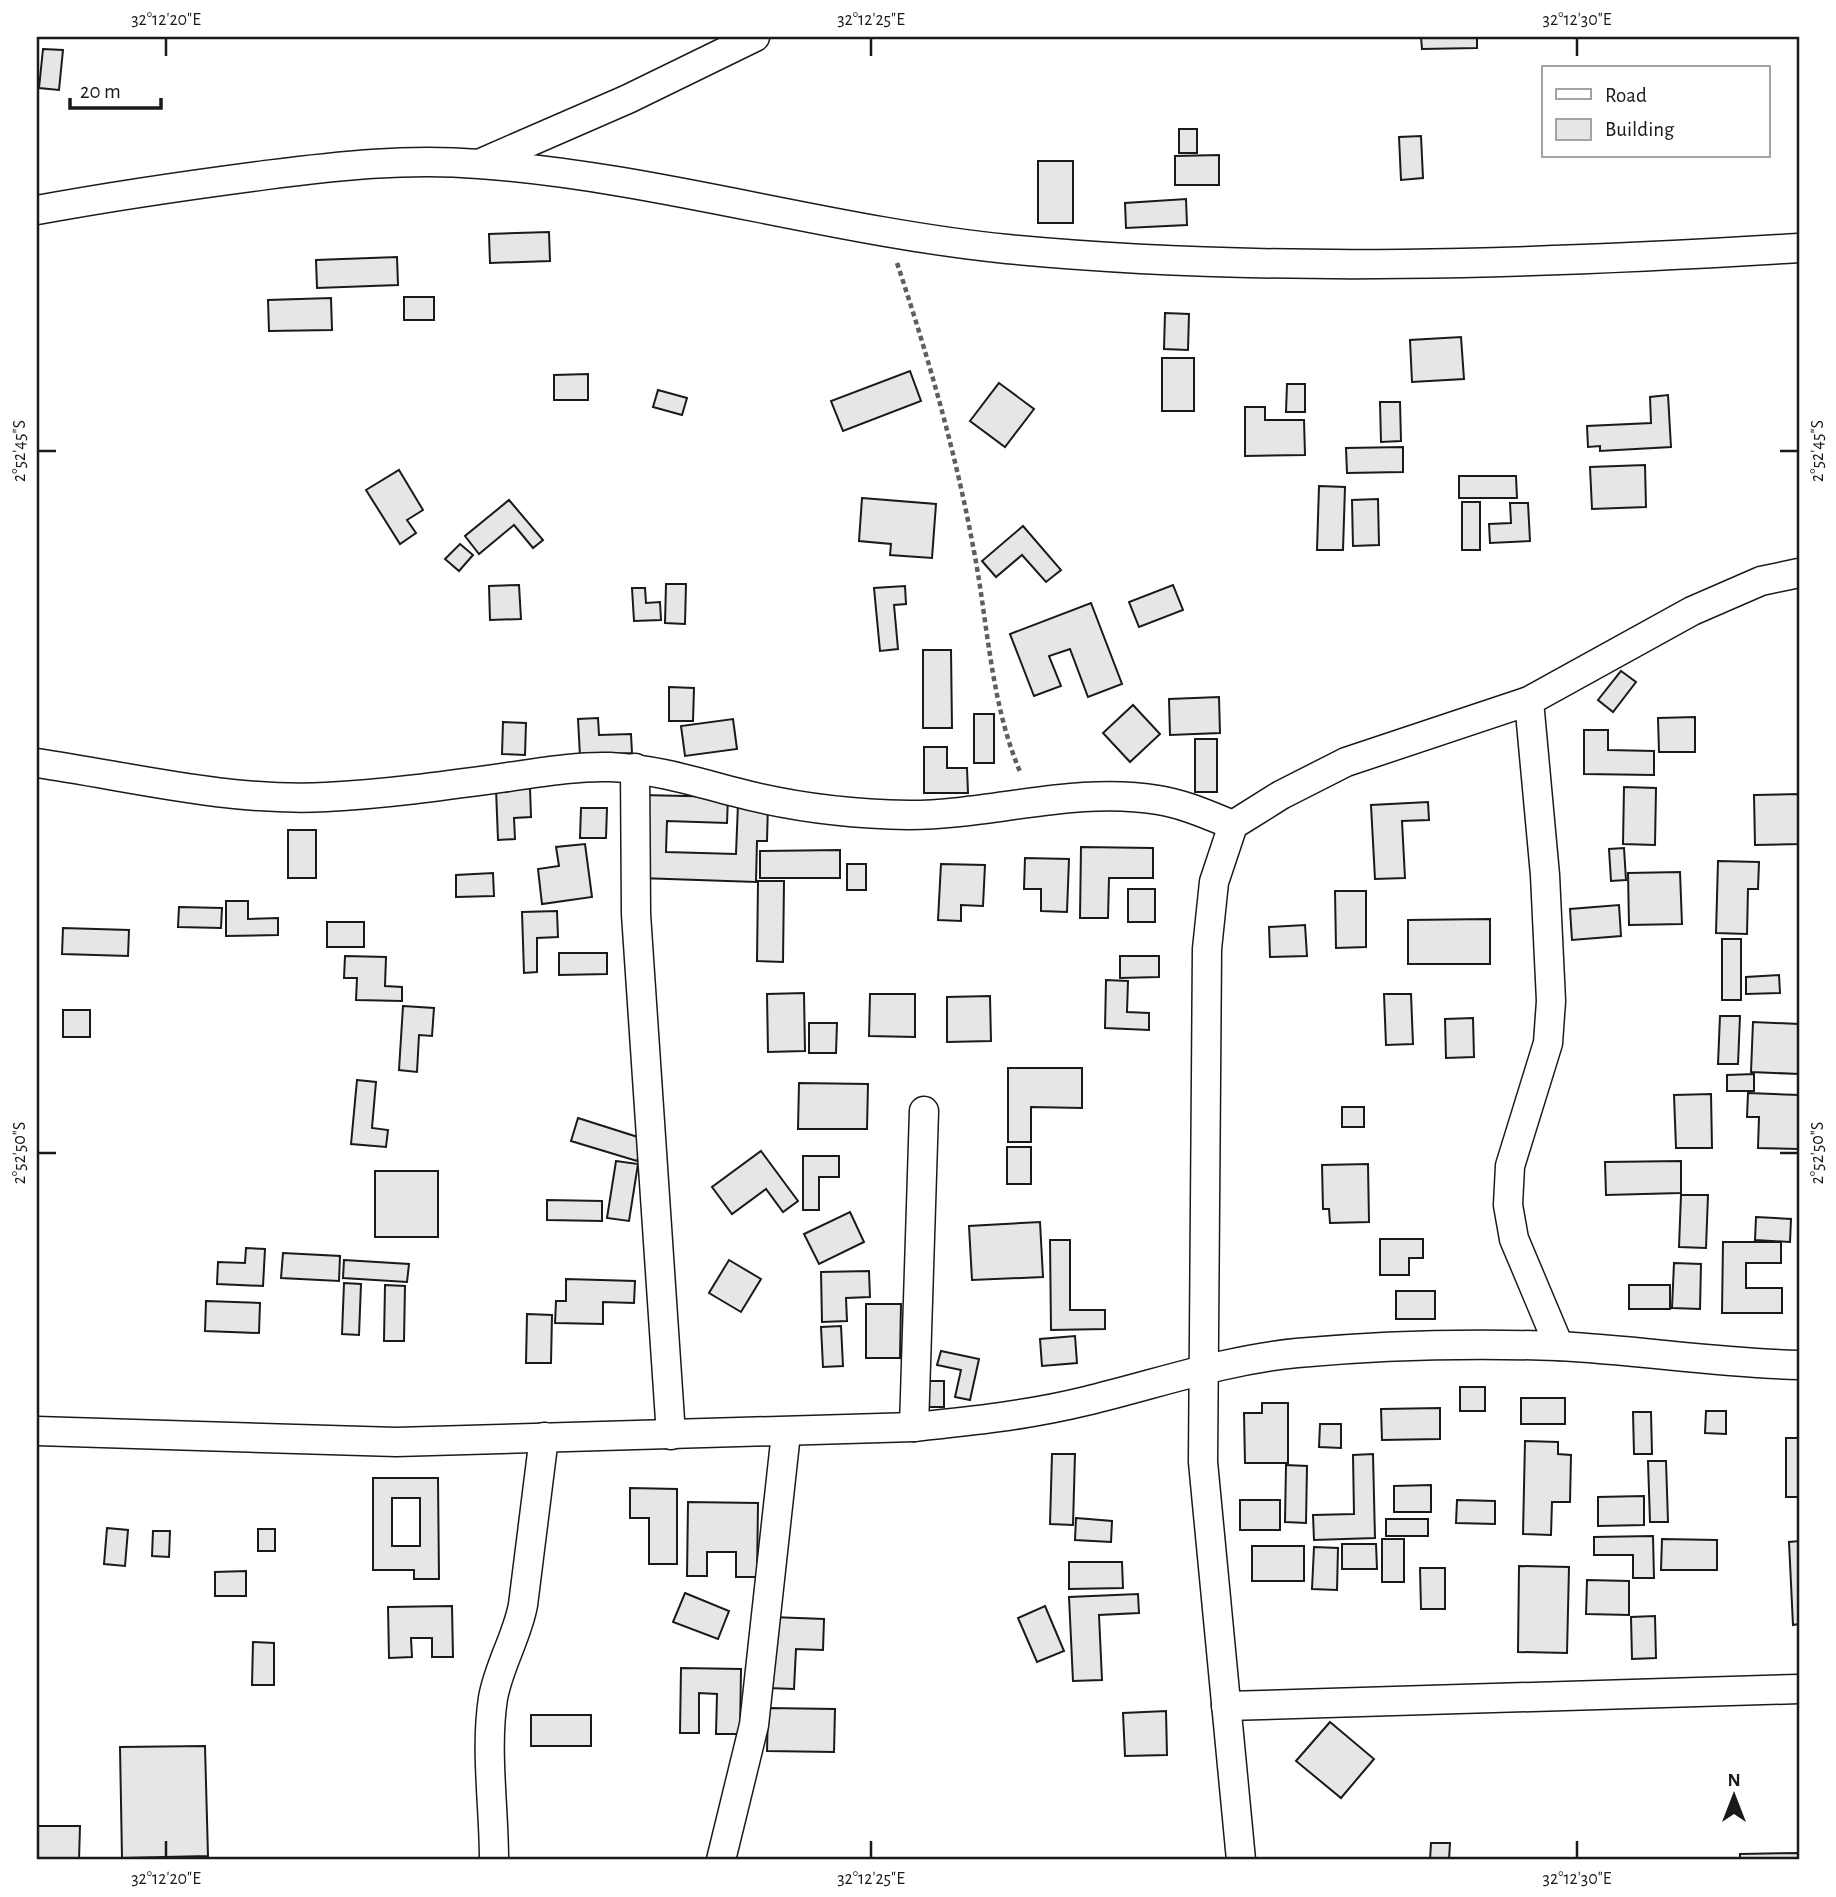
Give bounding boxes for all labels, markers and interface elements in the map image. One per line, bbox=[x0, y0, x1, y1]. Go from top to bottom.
text: 32°12'20"E bbox=[131, 11, 201, 29]
text: 32°12'25"E bbox=[837, 11, 905, 29]
text: 32°12'30"E bbox=[1543, 11, 1612, 29]
scale bar bbox=[70, 66, 161, 110]
legend bbox=[1542, 66, 1770, 158]
text: 20 m bbox=[80, 81, 121, 102]
text: Road bbox=[1605, 85, 1647, 106]
text: Building bbox=[1605, 119, 1675, 140]
text: 2°52'45"S bbox=[11, 420, 29, 482]
text: 2°52'45"S bbox=[1809, 420, 1827, 482]
text: 2°52'50"S bbox=[11, 1122, 29, 1184]
text: 2°52'50"S bbox=[1809, 1122, 1827, 1184]
north arrow bbox=[1700, 1760, 1770, 1830]
text: N bbox=[1727, 1771, 1741, 1790]
text: 32°12'20"E bbox=[131, 1870, 201, 1888]
text: 32°12'25"E bbox=[837, 1870, 905, 1888]
text: 32°12'30"E bbox=[1543, 1870, 1612, 1888]

